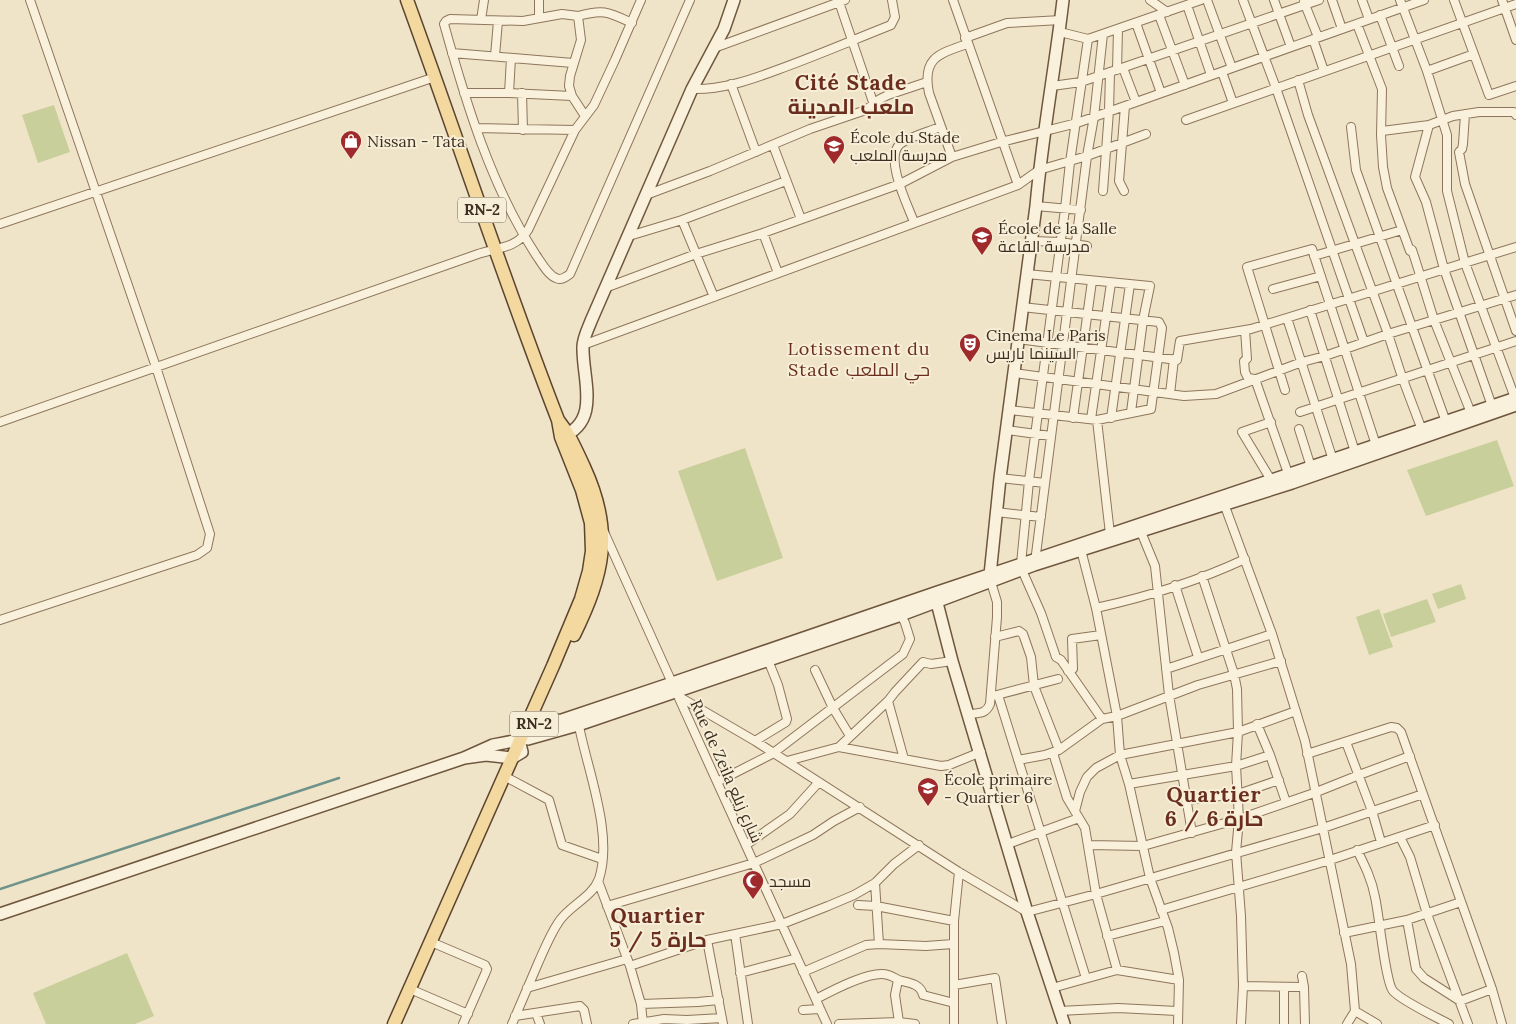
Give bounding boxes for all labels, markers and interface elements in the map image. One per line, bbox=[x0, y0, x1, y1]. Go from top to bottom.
district label: Cité Stade ملعب المدينة bbox=[788, 69, 914, 120]
place label: École du Stade مدرسة الملعب bbox=[850, 127, 960, 165]
shop icon: Nissan - Tata bbox=[339, 129, 363, 160]
place label: Nissan - Tata bbox=[367, 131, 465, 151]
school or university icon: École du Stade مدرسة الملعب bbox=[822, 134, 846, 165]
road number: RN-2 bbox=[458, 198, 506, 222]
place label: École de la Salle مدرسة القاعة bbox=[998, 218, 1117, 256]
school or university icon: École de la Salle مدرسة القاعة bbox=[970, 225, 994, 256]
place label: Cinema Le Paris السينما باريس bbox=[986, 325, 1106, 364]
theatre icon: Cinema Le Paris السينما باريس bbox=[958, 332, 982, 363]
district label: Lotissement du Stade حي الملعب bbox=[787, 337, 931, 384]
street label: Rue de Zeila شارع زيلع bbox=[685, 696, 768, 847]
road number: RN-2 bbox=[510, 712, 558, 736]
place label: École primaire - Quartier 6 bbox=[944, 769, 1053, 807]
school or university icon: École primaire - Quartier 6 bbox=[916, 776, 940, 807]
district label: Quartier 6 / حارة 6 bbox=[1165, 781, 1263, 832]
mosque icon: مسجد bbox=[741, 869, 765, 900]
place label: مسجد bbox=[769, 871, 811, 891]
district label: Quartier 5 / حارة 5 bbox=[609, 902, 707, 953]

